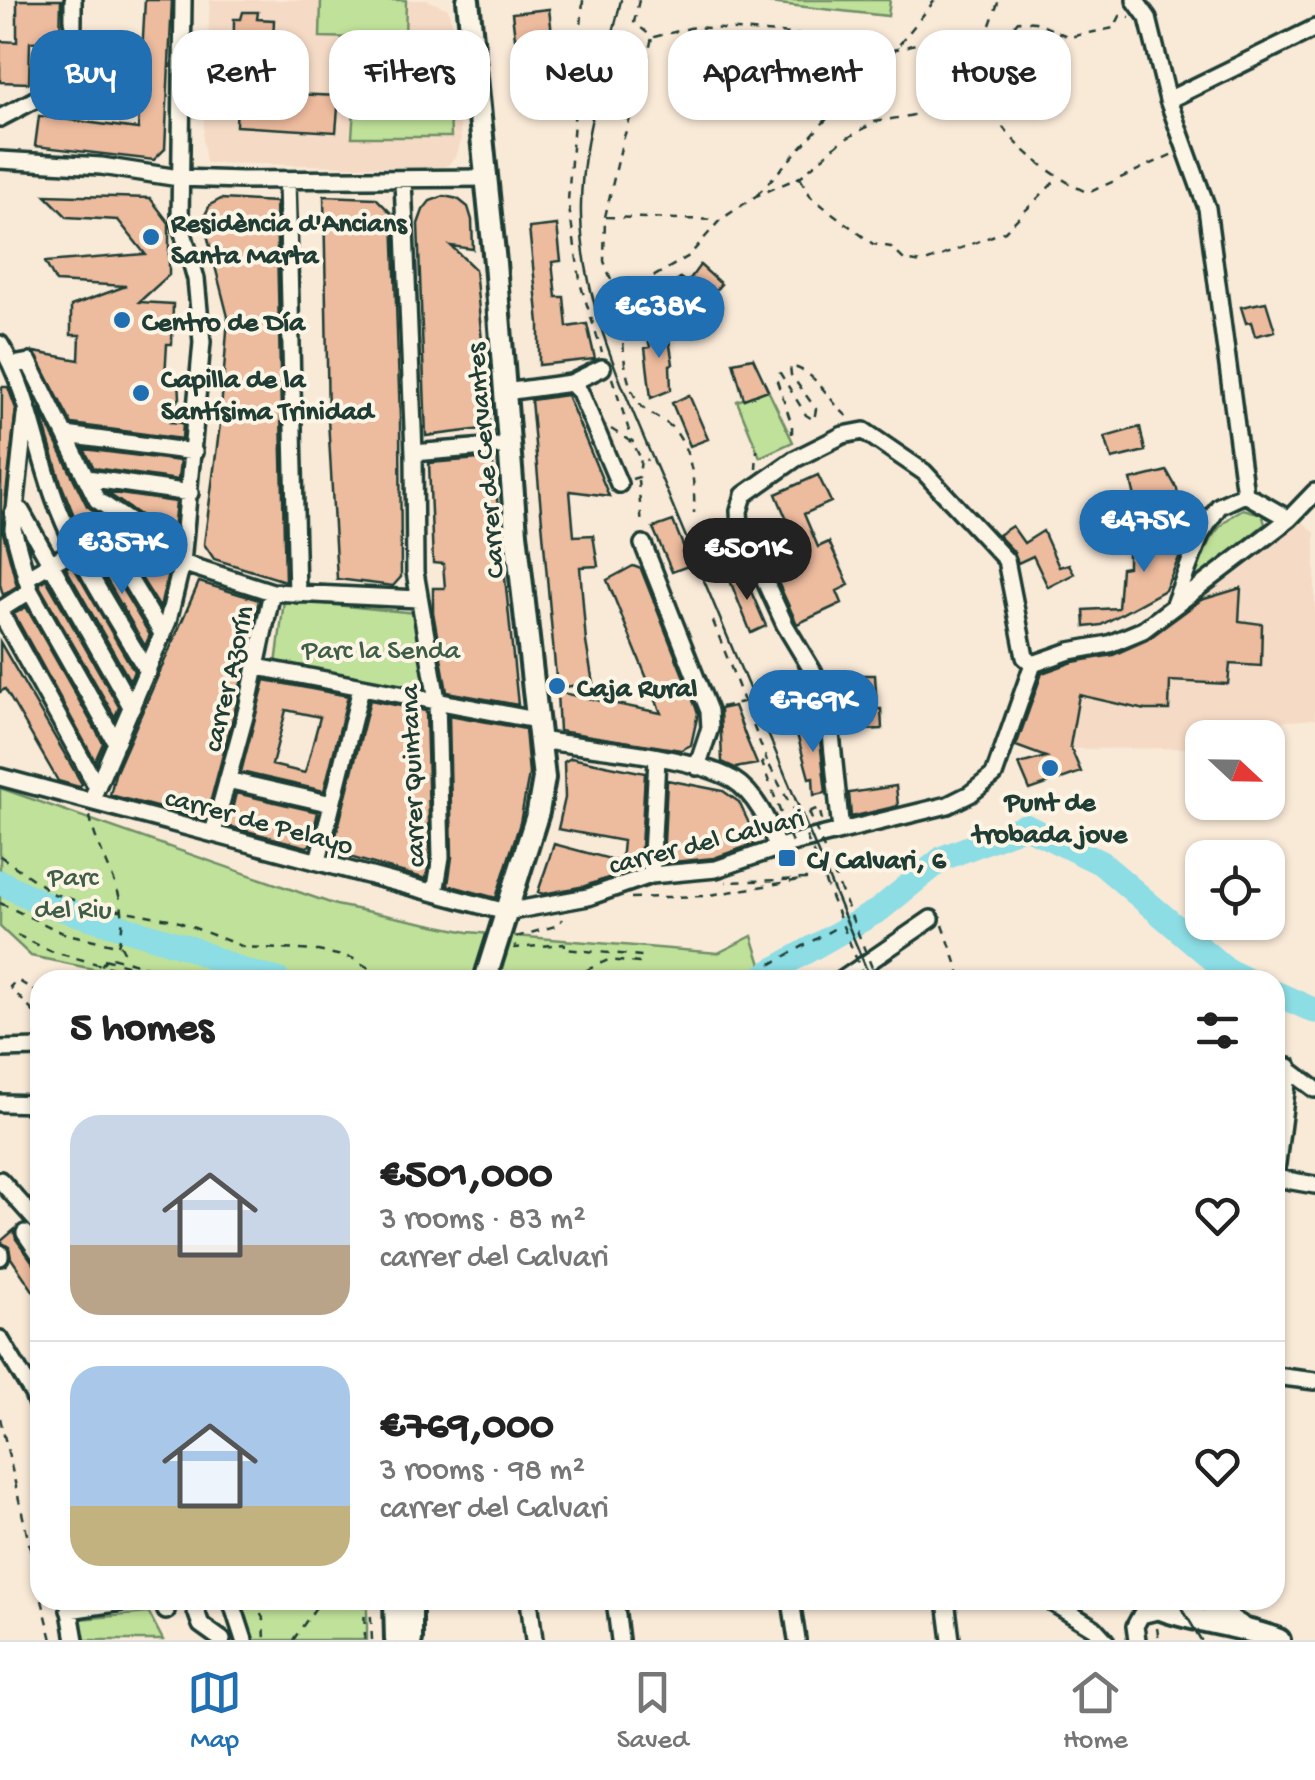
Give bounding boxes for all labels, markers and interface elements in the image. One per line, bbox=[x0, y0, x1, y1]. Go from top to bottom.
chip: Buy bbox=[30, 30, 152, 120]
chip: Rent bbox=[172, 30, 309, 120]
chip: Filters bbox=[329, 30, 490, 120]
chip: New bbox=[510, 30, 648, 120]
chip: Apartment bbox=[668, 30, 896, 120]
chip: House bbox=[916, 30, 1071, 120]
place label: Residència d'Ancians Santa Marta bbox=[170, 209, 408, 274]
marker: Residència d'Ancians Santa Marta bbox=[140, 226, 162, 248]
pin: €638K bbox=[589, 276, 729, 361]
text: €638K bbox=[615, 289, 703, 327]
place label: Centro de Día bbox=[142, 308, 306, 341]
marker: Centro de Día bbox=[111, 309, 133, 331]
street label: Carrer de Cervantes bbox=[461, 341, 514, 580]
place label: Capilla de la Santísima Trinidad bbox=[161, 365, 376, 430]
marker: Capilla de la Santísima Trinidad bbox=[130, 382, 152, 404]
pin: €475K bbox=[1074, 490, 1214, 575]
text: €475K bbox=[1101, 503, 1187, 541]
pin: €357K bbox=[52, 512, 192, 597]
pin: €501K bbox=[677, 518, 817, 603]
text: €357K bbox=[79, 525, 165, 563]
text: €501K bbox=[705, 531, 789, 569]
street label: carrer Azorín bbox=[198, 602, 263, 755]
park label: Parc la Senda bbox=[301, 636, 461, 669]
pin: €769K bbox=[743, 670, 883, 755]
place label: Caja Rural bbox=[577, 674, 697, 707]
marker: Caja Rural bbox=[546, 675, 568, 697]
street label: carrer Quintana bbox=[395, 682, 434, 868]
text: €769K bbox=[770, 683, 856, 721]
north arrow bbox=[1185, 720, 1285, 820]
map controls bbox=[1185, 720, 1285, 940]
marker: Punt de trobada jove bbox=[1039, 757, 1061, 779]
street label: carrer de Pelayo bbox=[161, 782, 356, 864]
place label: Punt de trobada jove bbox=[971, 788, 1129, 853]
street label: carrer del Calvari bbox=[606, 803, 808, 884]
button: locate bbox=[1185, 840, 1285, 940]
place label: C/ Calvari, 6 bbox=[807, 846, 947, 879]
marker: C/ Calvari, 6 bbox=[776, 847, 798, 869]
park label: Parc del Riu bbox=[34, 863, 112, 928]
icon: filters bbox=[1190, 1003, 1245, 1058]
text: 5 homes bbox=[70, 1006, 213, 1055]
text: €501,000 bbox=[380, 1153, 553, 1202]
icon: home bbox=[150, 1155, 270, 1275]
icon: heart bbox=[1190, 1188, 1245, 1243]
text: 3 rooms · 83 m² bbox=[380, 1202, 586, 1240]
text: carrer del Calvari bbox=[380, 1240, 609, 1278]
text: €769,000 bbox=[380, 1404, 554, 1453]
icon: home bbox=[150, 1406, 270, 1526]
icon: heart bbox=[1190, 1439, 1245, 1494]
text: 3 rooms · 98 m² bbox=[380, 1453, 585, 1491]
text: carrer del Calvari bbox=[380, 1491, 609, 1529]
tab: Map bbox=[187, 1665, 242, 1758]
tab: Saved bbox=[617, 1665, 688, 1758]
tab: Home bbox=[1063, 1665, 1128, 1758]

